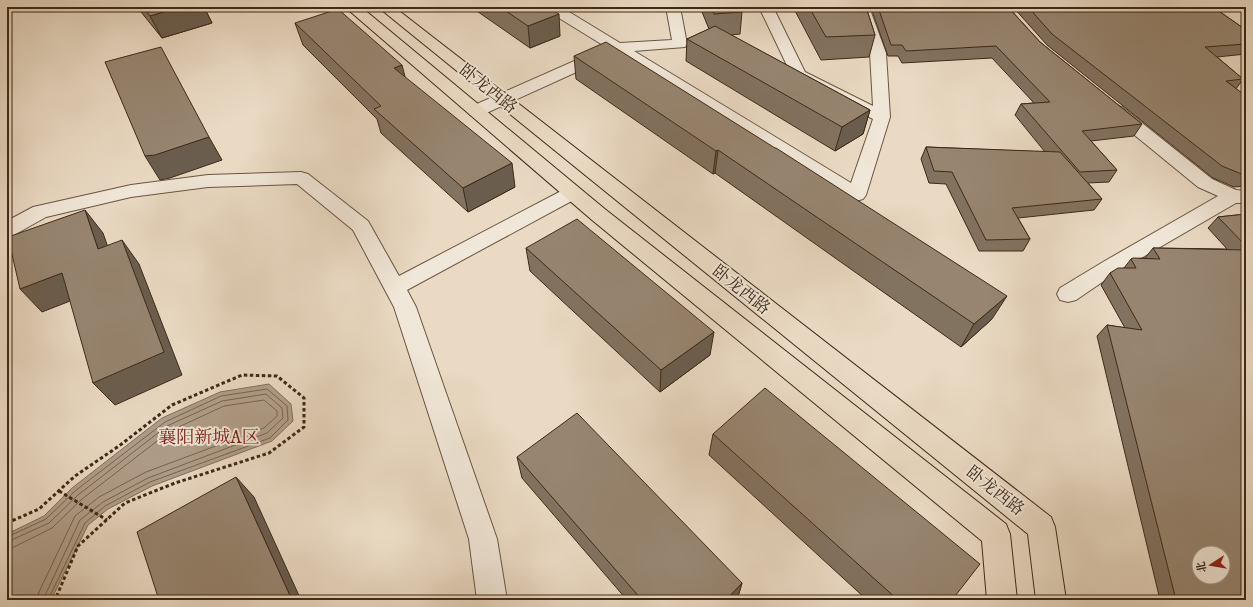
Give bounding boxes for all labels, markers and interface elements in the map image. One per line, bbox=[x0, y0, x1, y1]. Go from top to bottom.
street label: 卧龙西路 bbox=[454, 59, 522, 119]
street label: 卧龙西路 bbox=[707, 260, 775, 320]
district label: 襄阳新城A区 bbox=[158, 427, 260, 449]
street label: 卧龙西路 bbox=[961, 461, 1029, 521]
north arrow bbox=[1191, 545, 1231, 585]
text: 北 bbox=[1194, 560, 1210, 574]

